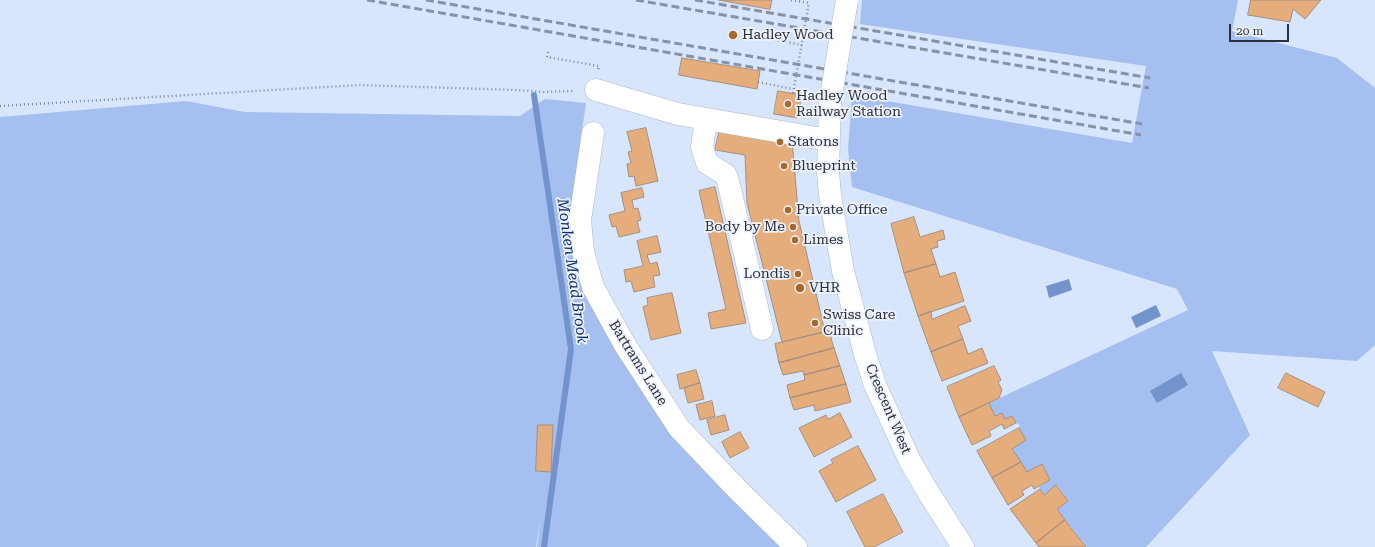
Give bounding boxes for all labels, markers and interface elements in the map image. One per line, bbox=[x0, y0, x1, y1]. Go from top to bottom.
scale bar bbox=[1231, 16, 1291, 42]
text: 20 m bbox=[1236, 24, 1263, 38]
place label: Hadley Wood bbox=[742, 27, 833, 43]
marker: Hadley Wood bbox=[727, 29, 739, 41]
place label: Hadley Wood Railway Station bbox=[796, 88, 901, 120]
marker: Hadley Wood Railway Station bbox=[783, 99, 793, 109]
place label: Statons bbox=[788, 134, 839, 150]
marker: Statons bbox=[775, 137, 785, 147]
place label: Blueprint bbox=[792, 158, 856, 174]
marker: Blueprint bbox=[779, 161, 789, 171]
water label: Monken Mead Brook bbox=[553, 197, 591, 345]
place label: Private Office bbox=[796, 202, 888, 218]
marker: Private Office bbox=[783, 205, 793, 215]
place label: Body by Me bbox=[705, 219, 785, 235]
marker: Body by Me bbox=[788, 222, 798, 232]
place label: Limes bbox=[803, 232, 843, 248]
marker: Limes bbox=[790, 235, 800, 245]
place label: Londis bbox=[743, 266, 790, 282]
marker: Londis bbox=[793, 269, 803, 279]
place label: VHR bbox=[809, 280, 840, 296]
marker: VHR bbox=[794, 282, 806, 294]
place label: Swiss Care Clinic bbox=[823, 307, 896, 340]
street label: Bartrams Lane bbox=[605, 317, 671, 409]
marker: Swiss Care Clinic bbox=[810, 318, 820, 328]
street label: Crescent West bbox=[861, 361, 915, 457]

